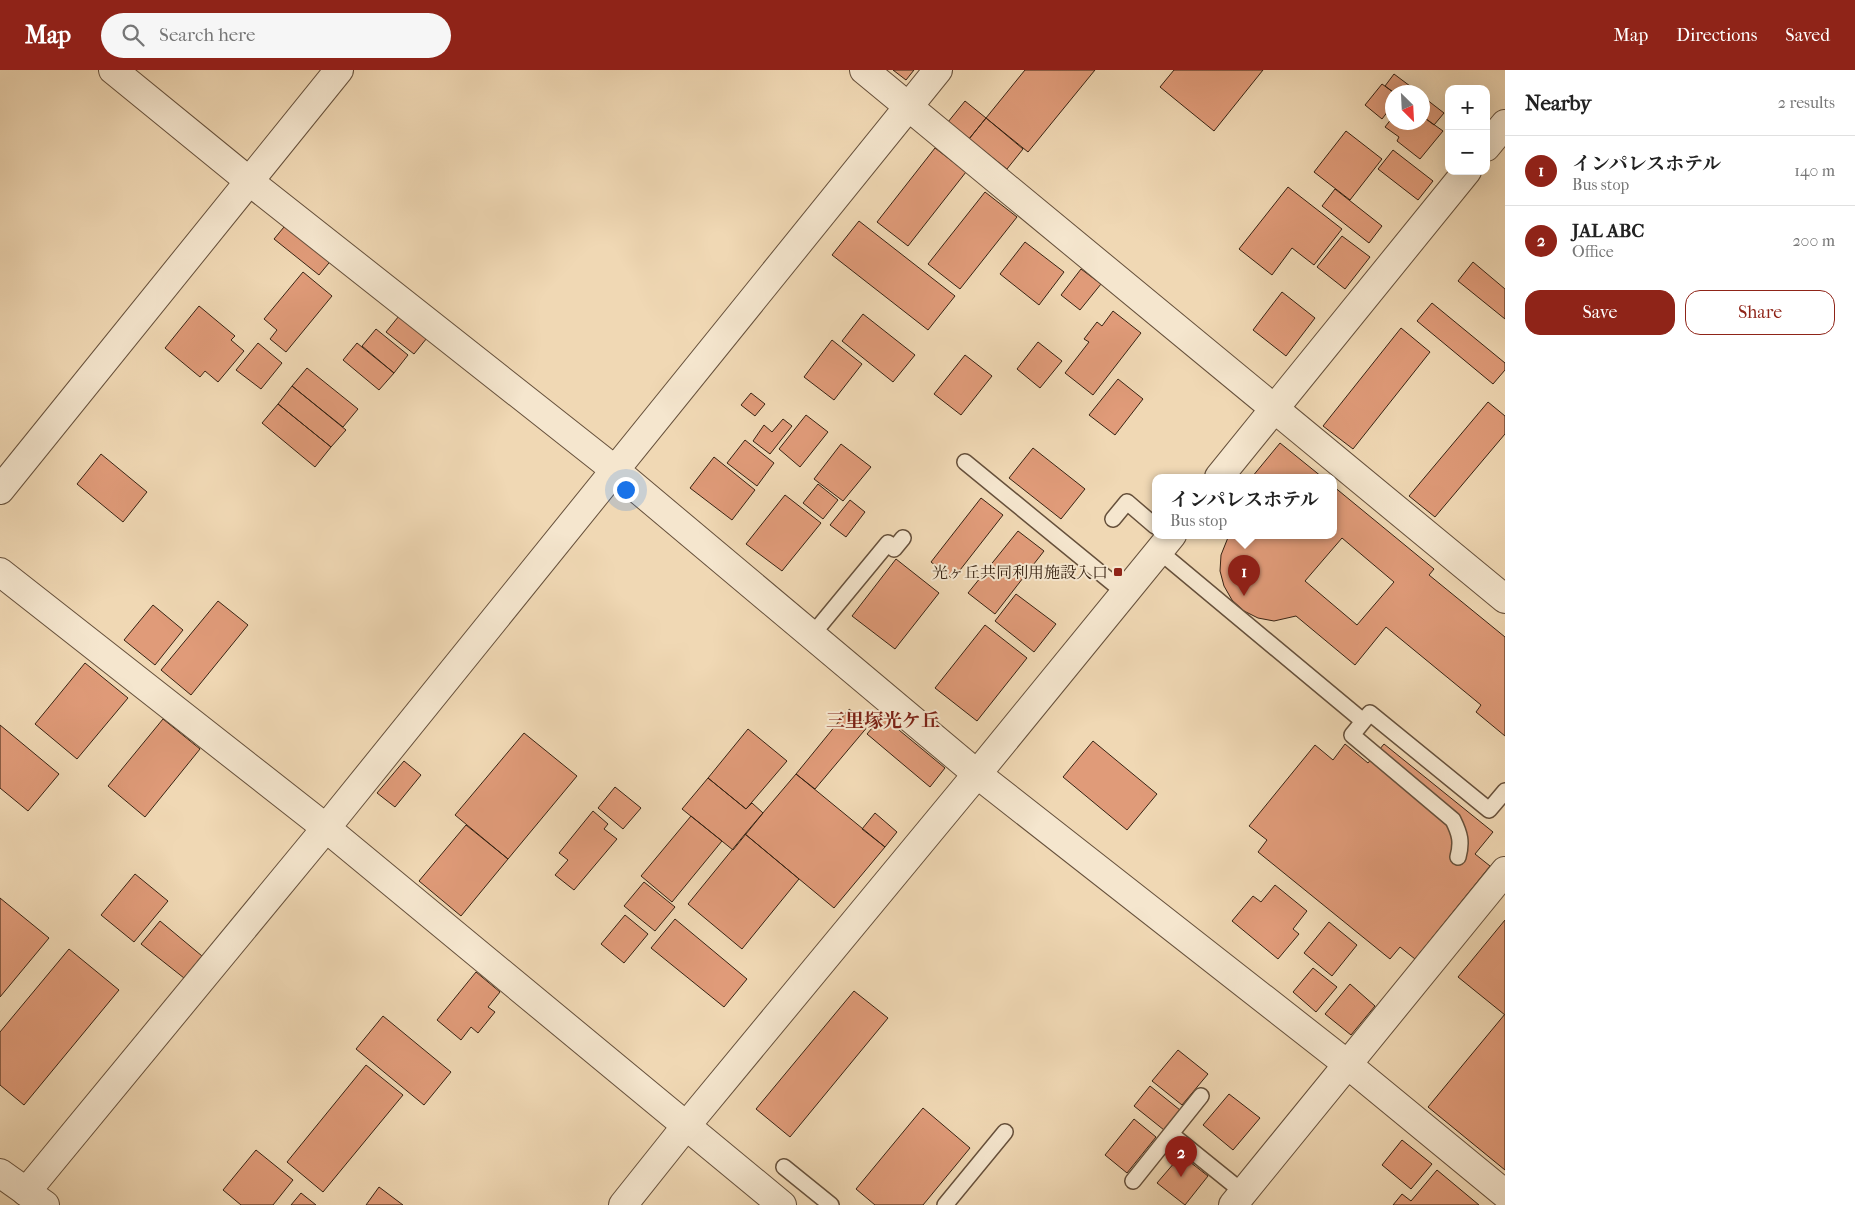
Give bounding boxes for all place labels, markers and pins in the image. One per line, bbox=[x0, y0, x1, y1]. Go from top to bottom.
pin: 1 bbox=[1228, 555, 1260, 596]
place label: 光ヶ丘共同利用施設入口 bbox=[932, 563, 1108, 582]
marker: 光ヶ丘共同利用施設入口 bbox=[1112, 566, 1124, 578]
pin: 2 bbox=[1165, 1136, 1197, 1177]

